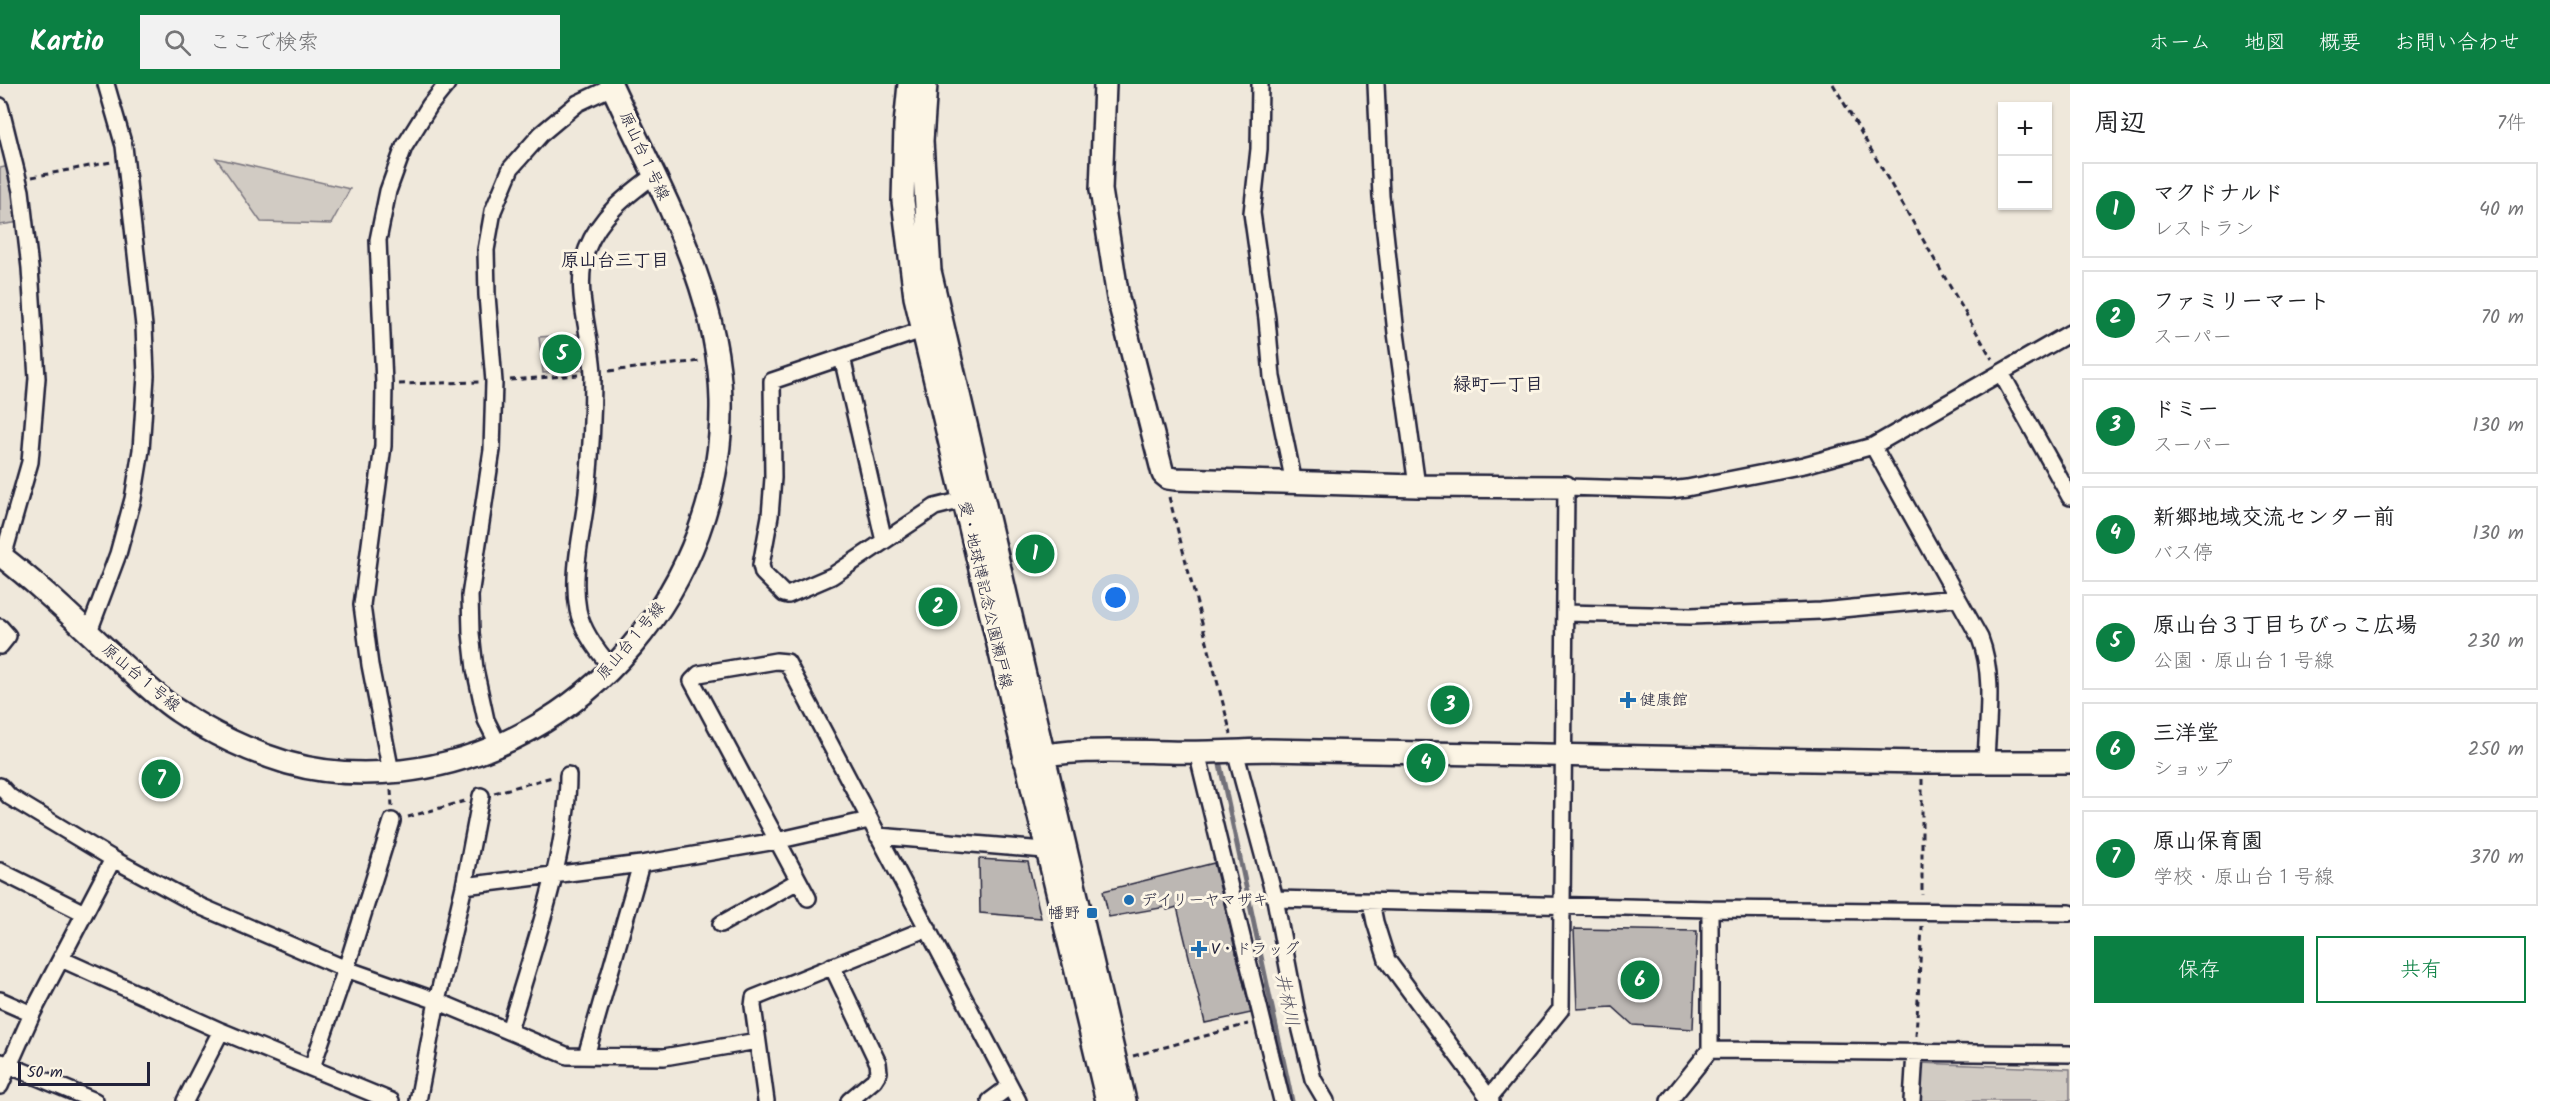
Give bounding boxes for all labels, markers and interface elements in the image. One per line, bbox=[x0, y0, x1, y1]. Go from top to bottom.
search box bbox=[140, 15, 560, 69]
text: Kartio bbox=[30, 20, 104, 65]
icon: search bbox=[161, 26, 194, 59]
text: ここで検索 bbox=[209, 26, 319, 61]
text: ホーム bbox=[2149, 27, 2211, 60]
text: 地図 bbox=[2244, 27, 2286, 60]
text: 概要 bbox=[2319, 27, 2361, 60]
text: お問い合わせ bbox=[2394, 27, 2520, 60]
map controls bbox=[1998, 102, 2052, 210]
button: + bbox=[1998, 102, 2052, 156]
text: 周辺 bbox=[2094, 103, 2146, 145]
street label: 原山台１号線 bbox=[612, 107, 676, 205]
text: 7件 bbox=[2497, 108, 2526, 140]
button: − bbox=[1998, 156, 2052, 210]
text: マクドナルド bbox=[2153, 177, 2284, 212]
text: 1 bbox=[2112, 194, 2119, 226]
text: 40 m bbox=[2479, 194, 2524, 226]
text: レストラン bbox=[2153, 214, 2255, 246]
district label: 原山台三丁目 bbox=[561, 247, 669, 276]
text: ファミリーマート bbox=[2153, 285, 2330, 320]
text: 2 bbox=[2110, 302, 2121, 334]
text: 70 m bbox=[2481, 302, 2524, 334]
text: スーパー bbox=[2153, 322, 2232, 354]
pin: 5 bbox=[542, 332, 582, 376]
district label: 緑町一丁目 bbox=[1453, 371, 1543, 400]
text: ドミー bbox=[2153, 393, 2219, 428]
text: 3 bbox=[2110, 410, 2121, 442]
text: 130 m bbox=[2472, 410, 2524, 442]
text: スーパー bbox=[2153, 430, 2232, 462]
street label: 愛・地球博記念公園瀬戸線 bbox=[951, 499, 1019, 691]
text: 新郷地域交流センター前 bbox=[2153, 501, 2395, 536]
text: 4 bbox=[2110, 518, 2121, 550]
text: 130 m bbox=[2472, 518, 2524, 550]
pin: 1 bbox=[1016, 532, 1054, 576]
text: バス停 bbox=[2153, 538, 2213, 570]
your location bbox=[1101, 583, 1130, 612]
pin: 2 bbox=[918, 584, 958, 630]
street label: 原山台１号線 bbox=[591, 596, 671, 686]
text: 原山台３丁目ちびっこ広場 bbox=[2153, 609, 2417, 644]
text: 5 bbox=[2110, 626, 2121, 658]
text: 230 m bbox=[2467, 626, 2524, 658]
street label: 原山台１号線 bbox=[96, 638, 186, 718]
text: 公園 · 原山台１号線 bbox=[2153, 646, 2334, 678]
pin: 3 bbox=[1430, 682, 1470, 728]
place label: 健康館 bbox=[1640, 688, 1688, 713]
marker: 健康館 bbox=[1621, 693, 1635, 707]
text: 三洋堂 bbox=[2153, 717, 2219, 752]
text: 6 bbox=[2110, 734, 2121, 766]
text: 250 m bbox=[2468, 734, 2524, 766]
pin: 4 bbox=[1406, 740, 1446, 786]
text: ショップ bbox=[2153, 754, 2232, 786]
pin: 7 bbox=[142, 756, 180, 802]
text: 原山保育園 bbox=[2153, 825, 2263, 860]
text: 7 bbox=[2111, 842, 2120, 874]
text: 370 m bbox=[2469, 842, 2524, 874]
text: 学校 · 原山台１号線 bbox=[2153, 862, 2334, 894]
place label: デイリーヤマザキ bbox=[1141, 888, 1268, 913]
marker: デイリーヤマザキ bbox=[1122, 893, 1136, 907]
place label: 幡野 bbox=[1048, 901, 1080, 926]
marker: 幡野 bbox=[1085, 906, 1099, 920]
button: 保存 bbox=[2094, 936, 2304, 1003]
button: 共有 bbox=[2316, 936, 2526, 1003]
place label: V・ドラッグ bbox=[1211, 937, 1300, 962]
marker: V・ドラッグ bbox=[1192, 942, 1206, 956]
pin: 6 bbox=[1620, 958, 1660, 1002]
water label: 井林川 bbox=[1266, 971, 1306, 1029]
scale bar bbox=[18, 1059, 150, 1086]
text: 50 m bbox=[27, 1060, 63, 1085]

